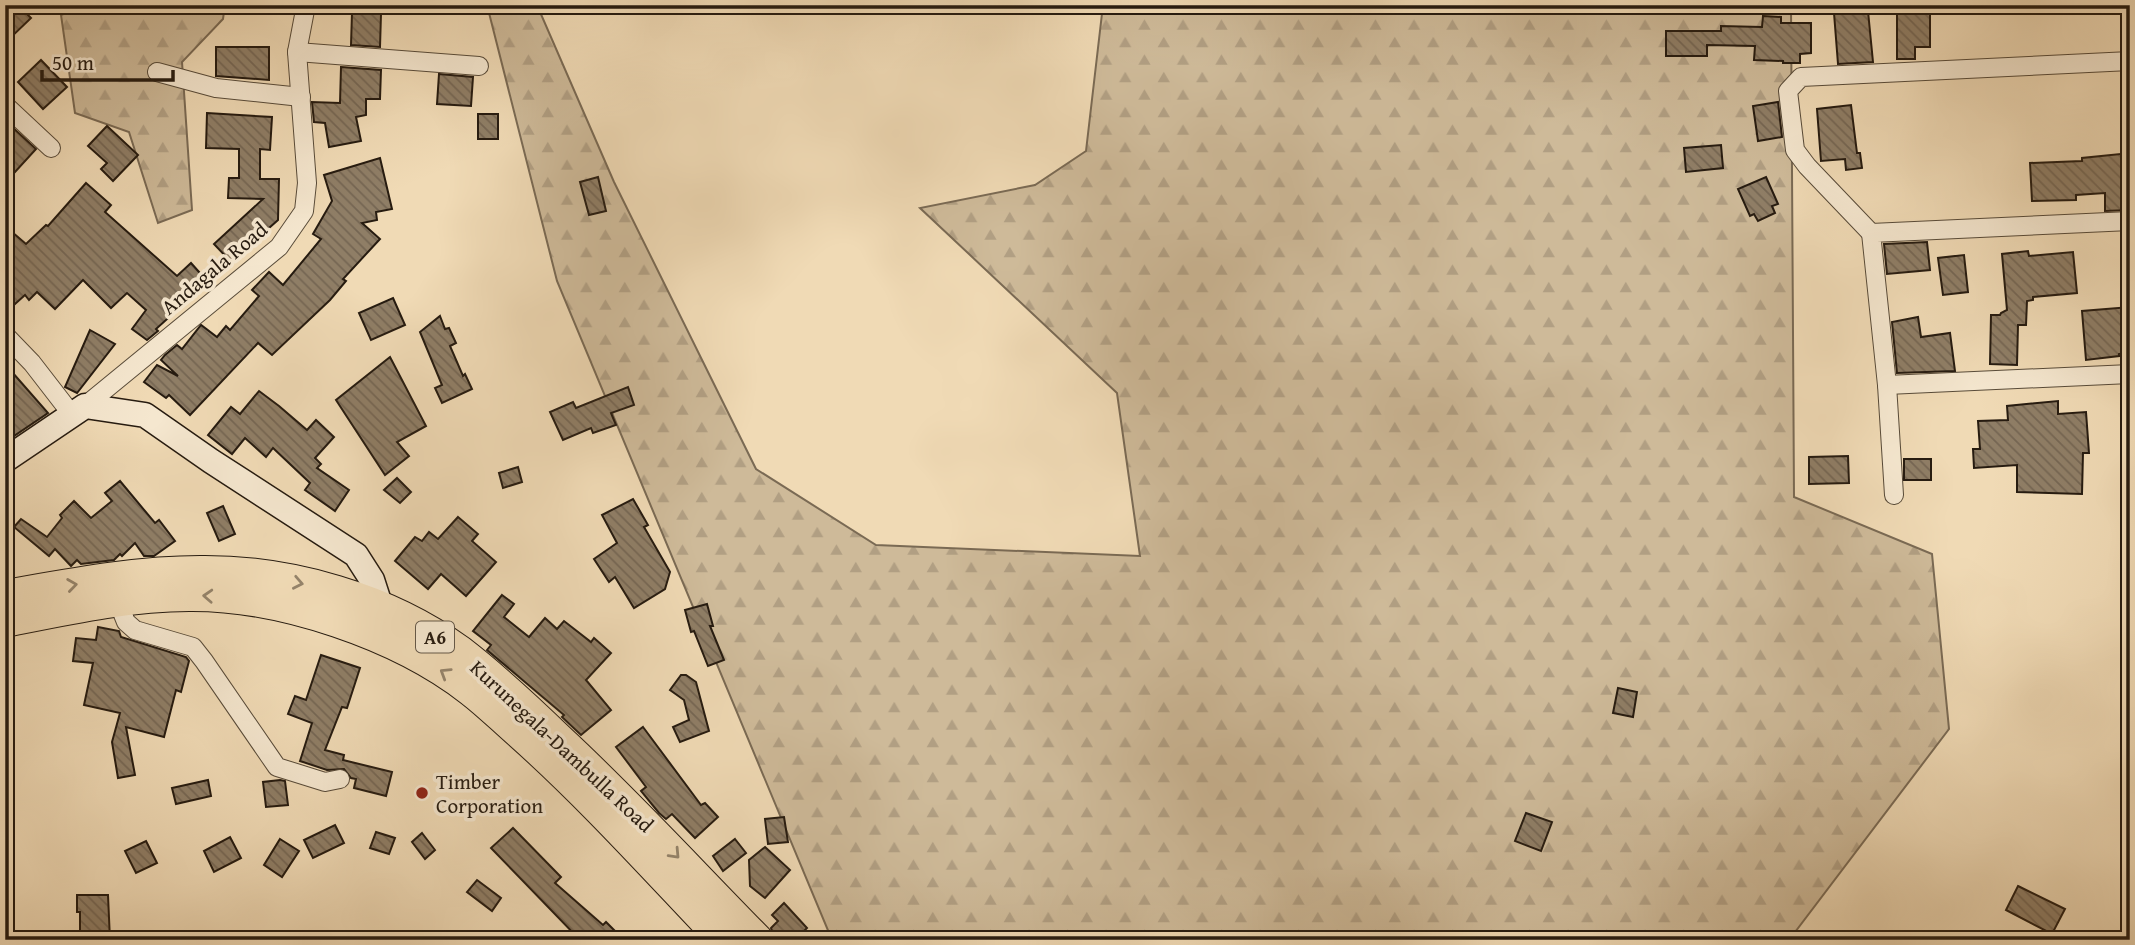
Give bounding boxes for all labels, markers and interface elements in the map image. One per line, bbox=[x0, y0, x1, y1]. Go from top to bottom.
scale bar bbox=[42, 38, 173, 82]
text: 50 m bbox=[52, 47, 94, 78]
street label: Andagala Road bbox=[154, 214, 275, 322]
one-way arrow bbox=[292, 575, 304, 590]
one-way arrow bbox=[67, 578, 78, 593]
one-way arrow bbox=[202, 588, 213, 603]
road number: A6 bbox=[416, 622, 454, 652]
street label: Kurunegala-Dambulla Road bbox=[463, 652, 661, 840]
one-way arrow bbox=[440, 668, 453, 681]
place label: Timber Corporation bbox=[436, 766, 543, 821]
marker: Timber Corporation bbox=[414, 785, 430, 801]
one-way arrow bbox=[667, 846, 680, 859]

